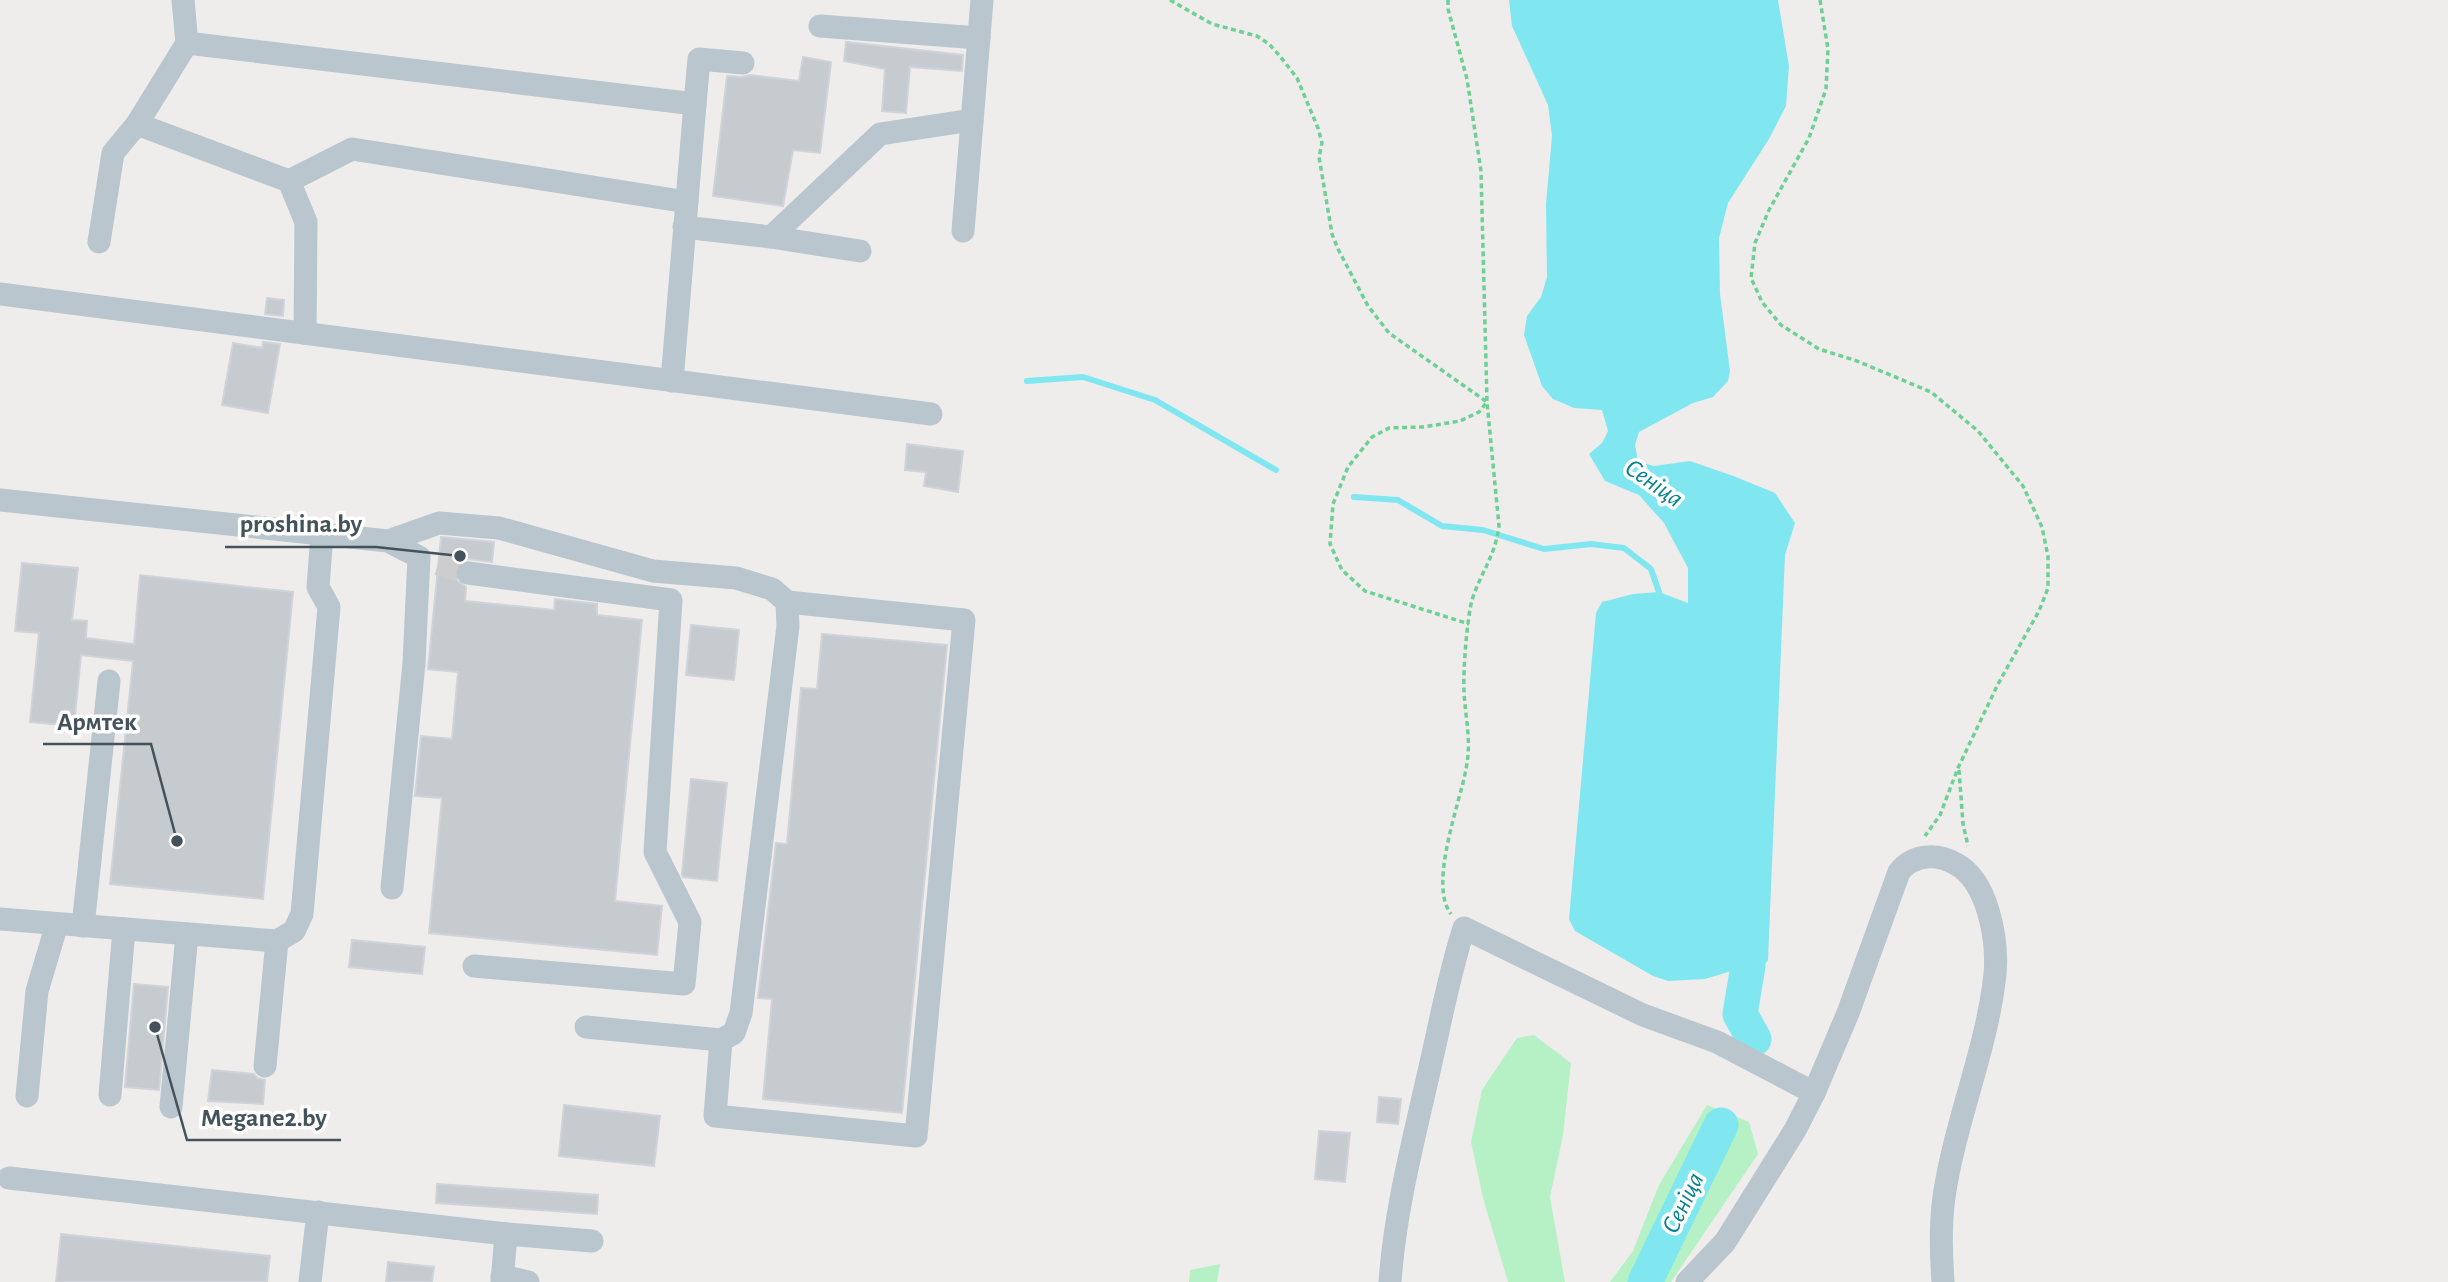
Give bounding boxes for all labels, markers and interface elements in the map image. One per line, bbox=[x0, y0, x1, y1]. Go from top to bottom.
water label: Сеніца bbox=[1620, 454, 1688, 512]
callout: proshina.by bbox=[225, 500, 376, 547]
text: proshina.by bbox=[240, 511, 363, 537]
callout: Армтек bbox=[43, 697, 151, 744]
text: Армтек bbox=[57, 709, 137, 735]
callout: Megane2.by bbox=[187, 1093, 341, 1140]
text: Megane2.by bbox=[201, 1105, 327, 1131]
water label: Сеніца bbox=[1657, 1168, 1709, 1238]

